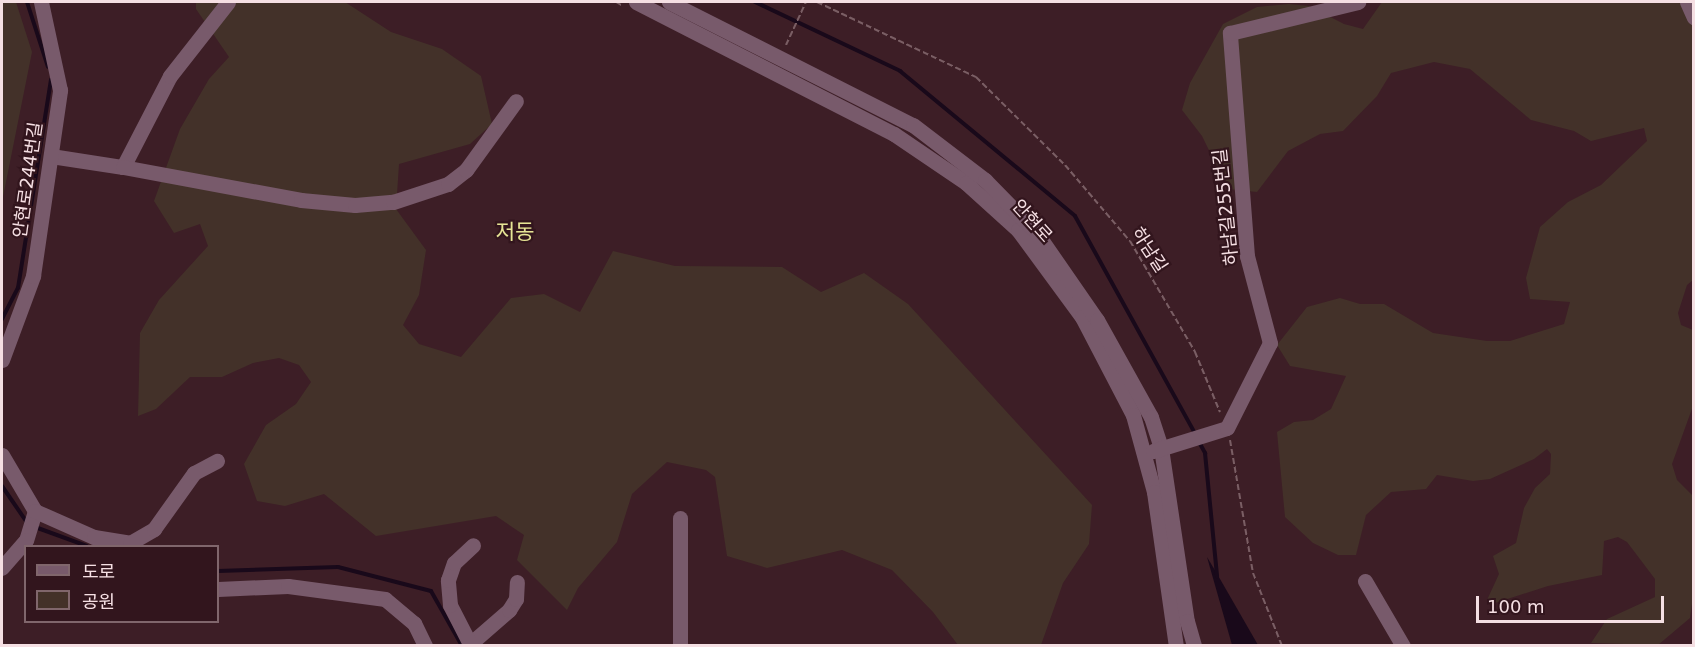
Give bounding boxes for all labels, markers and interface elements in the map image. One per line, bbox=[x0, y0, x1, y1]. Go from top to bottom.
street label: 안현로244번길 bbox=[9, 120, 47, 240]
street label: 하남길255번길 bbox=[1209, 148, 1243, 266]
street label: 안현로 bbox=[1007, 195, 1057, 247]
district label: 저동 bbox=[496, 219, 534, 245]
street label: 하남길 bbox=[1126, 223, 1172, 277]
legend bbox=[24, 545, 219, 623]
text: 도로 bbox=[82, 561, 115, 582]
scale bar bbox=[1479, 584, 1666, 622]
text: 공원 bbox=[82, 591, 115, 612]
text: 100 m bbox=[1487, 596, 1545, 617]

